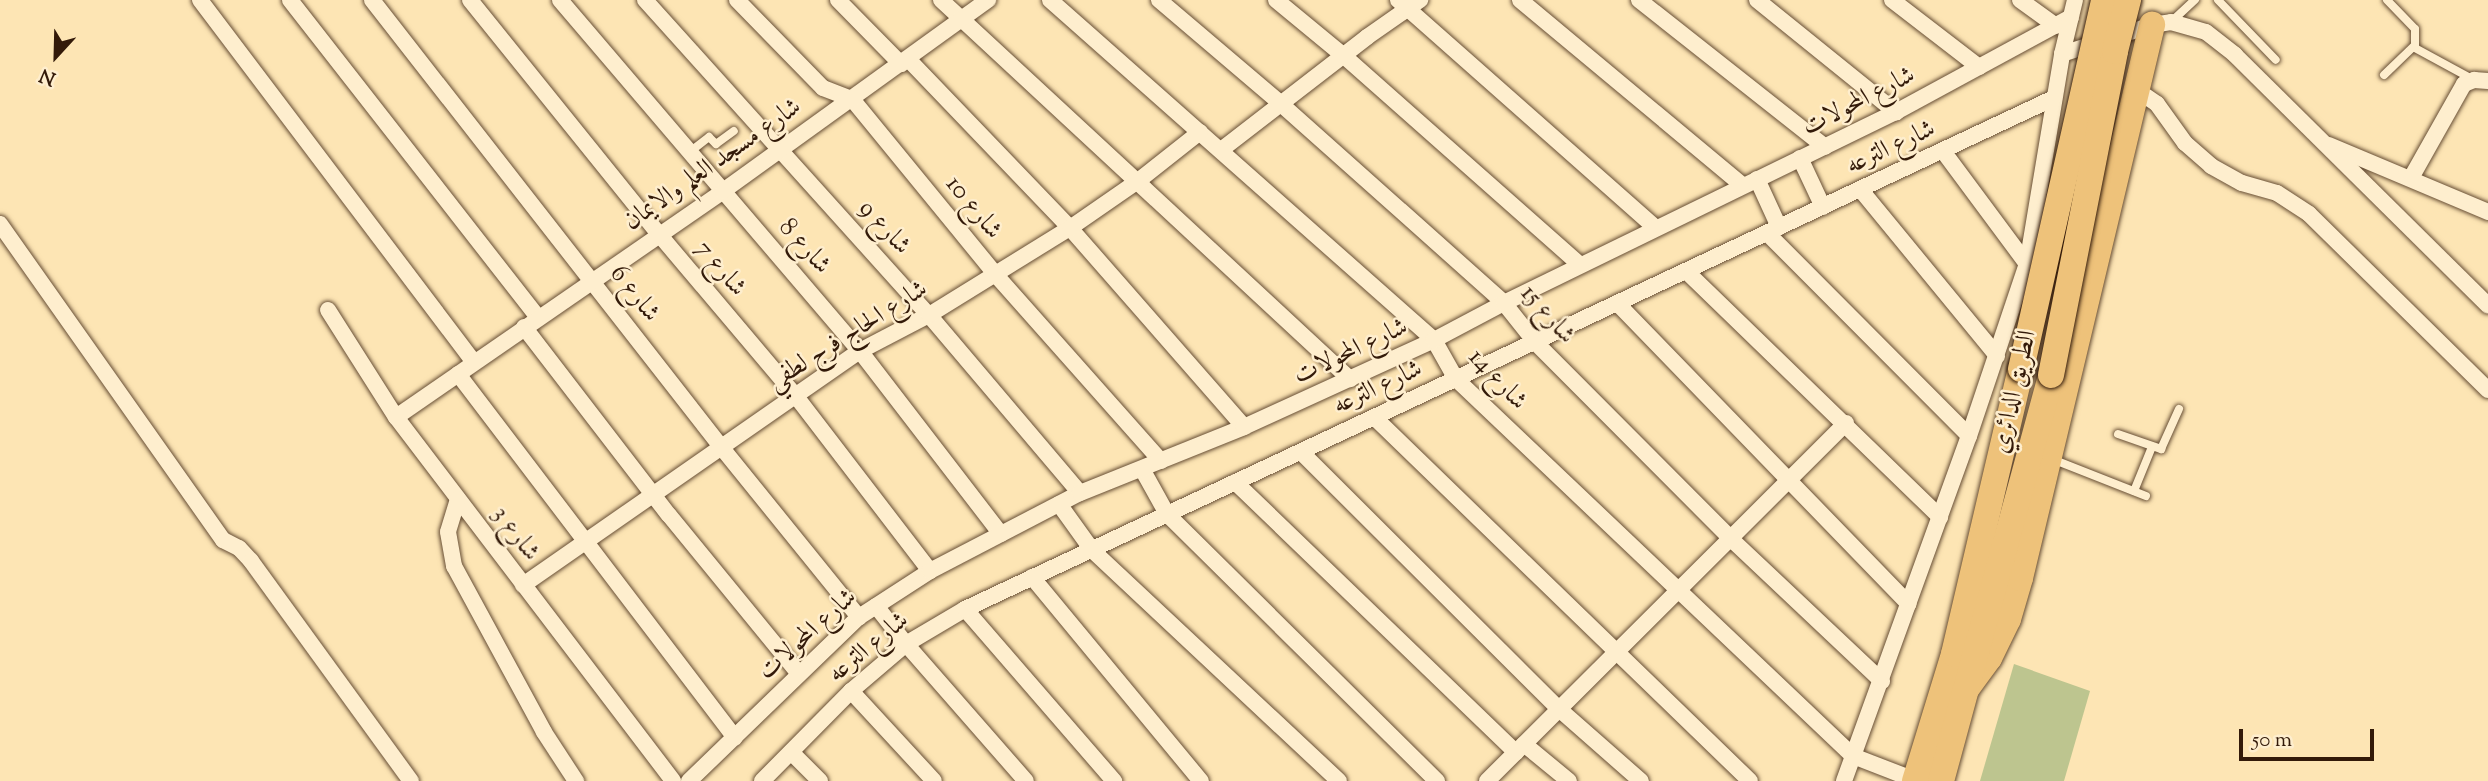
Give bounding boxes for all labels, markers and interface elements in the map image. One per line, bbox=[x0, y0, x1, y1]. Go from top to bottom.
north arrow bbox=[21, 21, 91, 91]
street label: شارع المحولات bbox=[1797, 60, 1921, 144]
text: N bbox=[36, 61, 60, 91]
street label: شارع مسجد العلم والايمان bbox=[618, 92, 808, 238]
street label: شارع الترعه bbox=[1841, 114, 1941, 182]
street label: شارع 10 bbox=[938, 170, 1008, 246]
street label: شارع 9 bbox=[851, 194, 917, 262]
street label: شارع 8 bbox=[771, 213, 837, 281]
street label: شارع 7 bbox=[688, 235, 752, 303]
street label: شارع 6 bbox=[602, 259, 666, 329]
street label: شارع الحاج فرج لطفي bbox=[762, 274, 934, 398]
street label: شارع 15 bbox=[1513, 279, 1581, 351]
street label: شارع المحولات bbox=[1289, 312, 1413, 392]
street label: الطريق الدائري bbox=[1986, 327, 2044, 457]
street label: شارع 14 bbox=[1461, 343, 1533, 417]
street label: شارع الترعه bbox=[1328, 354, 1428, 422]
street label: شارع 3 bbox=[484, 500, 546, 568]
street label: شارع المحولات bbox=[752, 582, 864, 688]
street label: شارع الترعه bbox=[822, 606, 916, 690]
scale bar bbox=[2243, 714, 2378, 758]
text: 50 m bbox=[2252, 726, 2292, 756]

